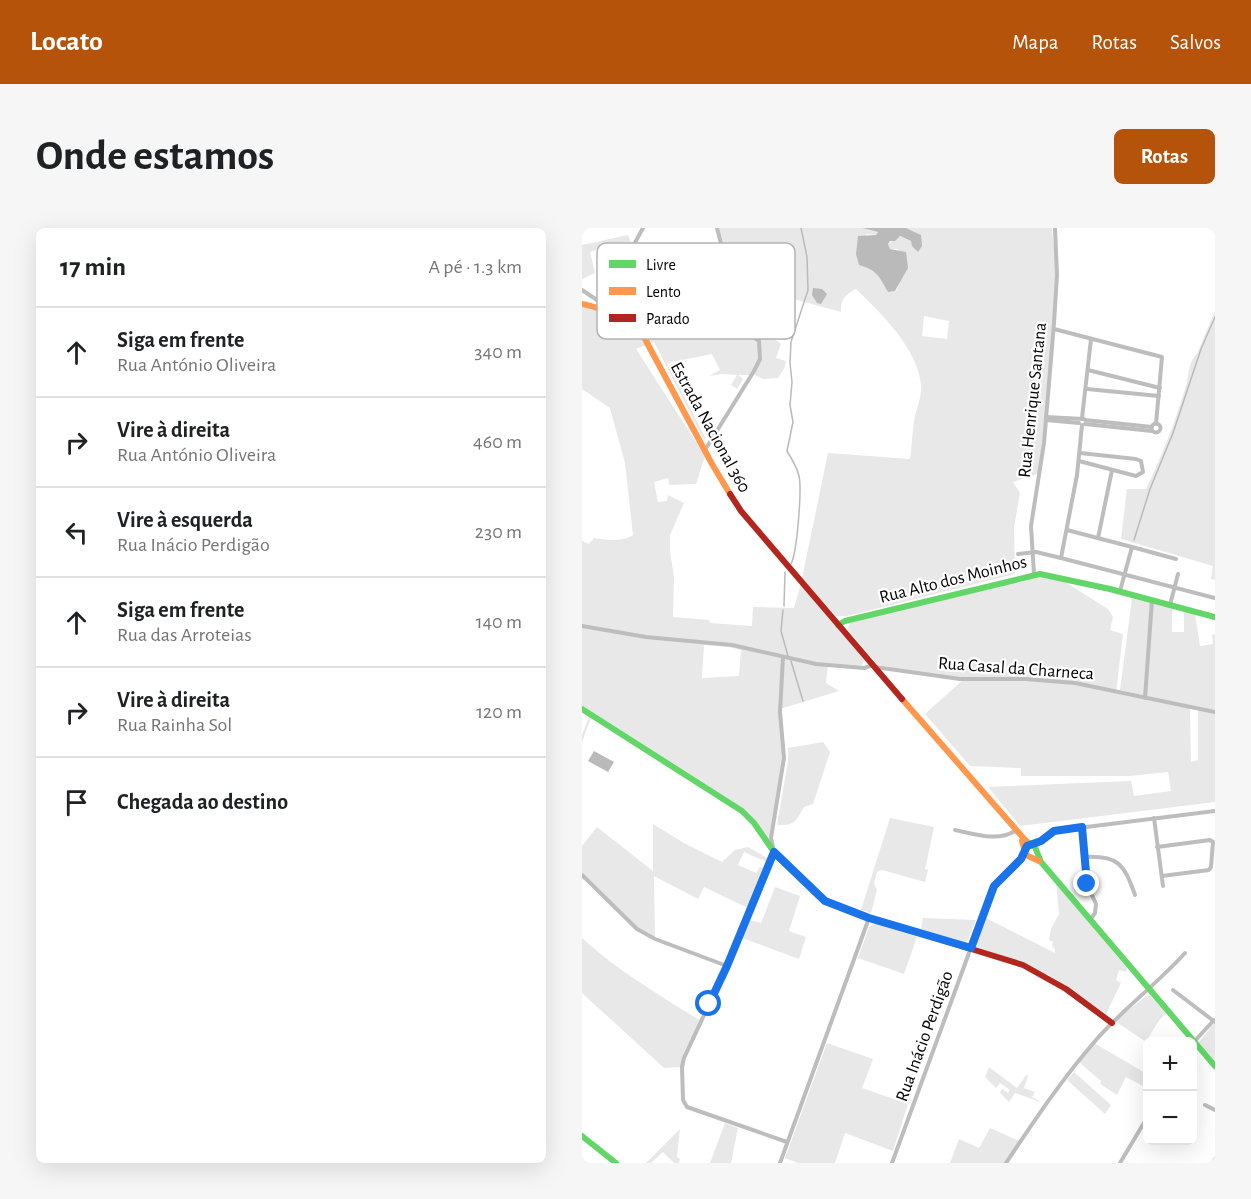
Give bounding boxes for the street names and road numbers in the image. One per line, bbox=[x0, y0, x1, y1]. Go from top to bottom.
street label: Rua Henrique Santana bbox=[1016, 321, 1050, 479]
street label: Estrada Nacional 360 bbox=[667, 359, 753, 496]
street label: Rua Alto dos Moinhos bbox=[878, 553, 1029, 607]
street label: Rua Casal da Charneca bbox=[937, 655, 1094, 683]
street label: Rua Inácio Perdigão bbox=[893, 969, 957, 1104]

